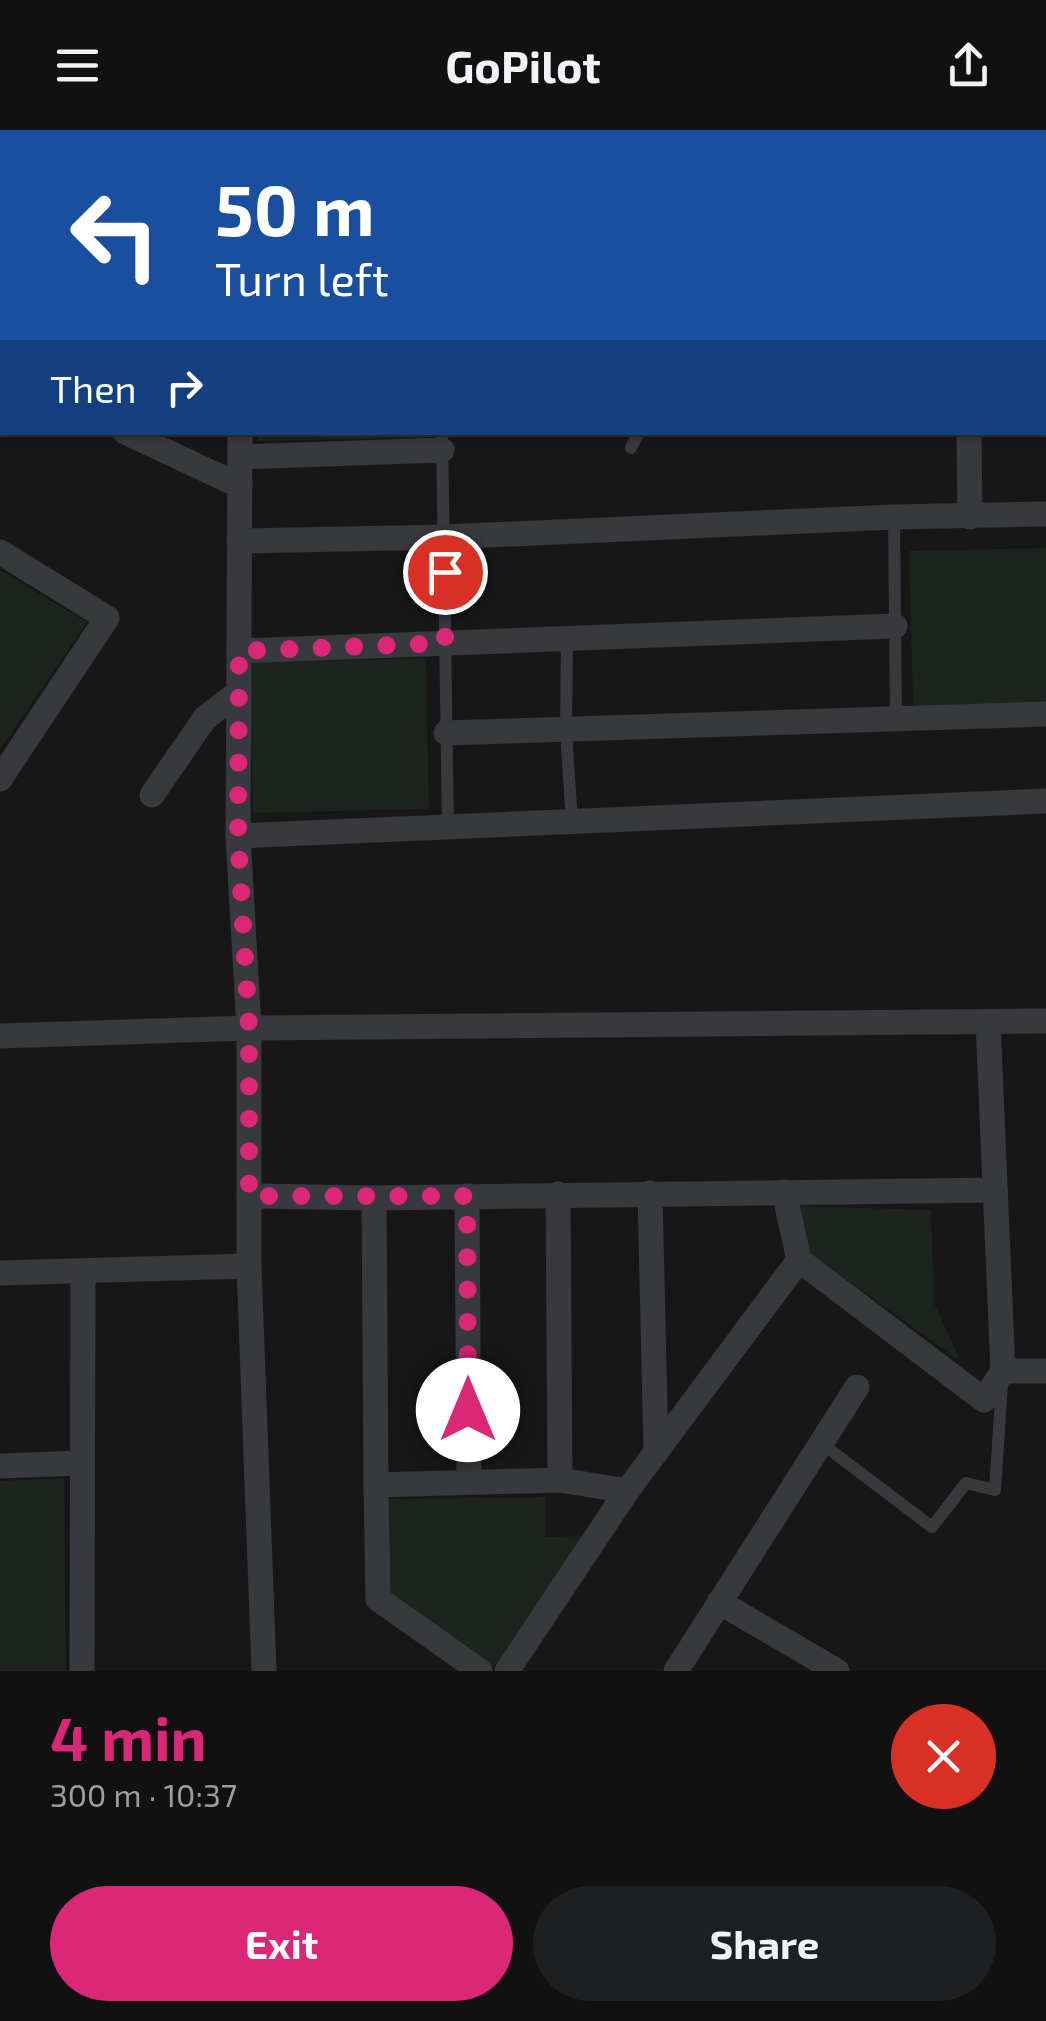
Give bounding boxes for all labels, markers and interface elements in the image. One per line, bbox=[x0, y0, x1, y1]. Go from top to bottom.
icon: menu bbox=[50, 38, 105, 93]
text: GoPilot bbox=[445, 38, 601, 92]
icon: share bbox=[941, 38, 996, 93]
text: 50 m bbox=[215, 166, 375, 250]
icon: left bbox=[50, 170, 180, 300]
text: Turn left bbox=[215, 251, 389, 305]
icon: right bbox=[157, 360, 212, 415]
text: Then bbox=[50, 365, 137, 411]
pin bbox=[403, 530, 488, 615]
icon: arrive bbox=[418, 545, 473, 600]
position arrow bbox=[416, 1358, 520, 1462]
text: 4 min bbox=[50, 1701, 207, 1773]
button: close bbox=[891, 1704, 996, 1809]
text: 300 m · 10:37 bbox=[50, 1775, 237, 1813]
button: Exit bbox=[50, 1886, 513, 2001]
button: Share bbox=[533, 1886, 996, 2001]

